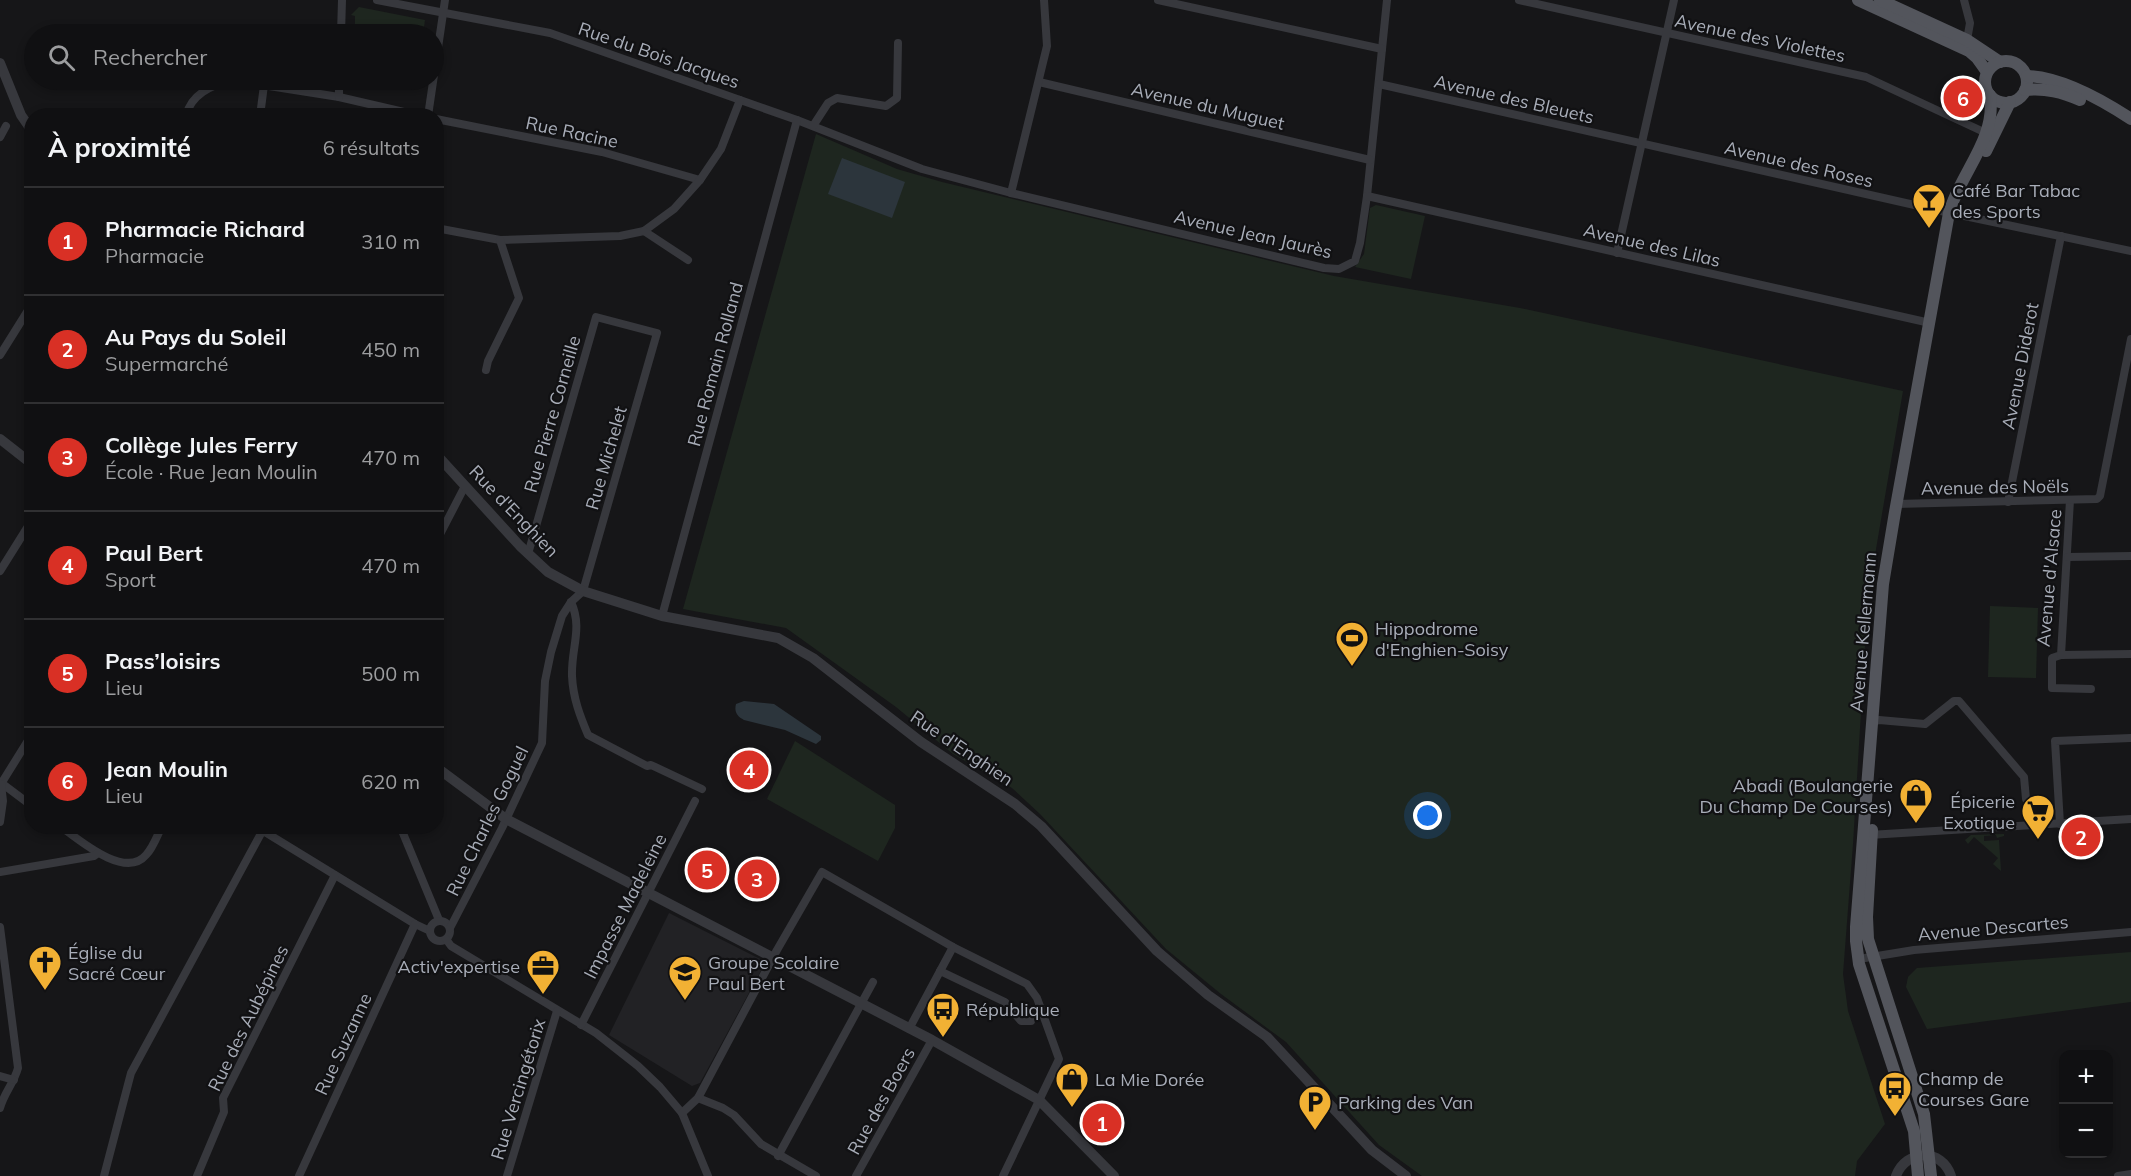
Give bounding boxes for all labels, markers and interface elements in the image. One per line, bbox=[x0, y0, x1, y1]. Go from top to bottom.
street label: Avenue des Violettes bbox=[1673, 9, 1847, 67]
street label: Rue du Bois Jacques bbox=[575, 17, 743, 93]
search box bbox=[24, 24, 444, 90]
icon: search bbox=[45, 41, 78, 74]
text: Rechercher bbox=[93, 43, 207, 71]
street label: Avenue des Bleuets bbox=[1432, 69, 1596, 129]
pin: 6 bbox=[1944, 76, 1982, 120]
street label: Avenue du Muguet bbox=[1129, 77, 1287, 135]
street label: Rue Racine bbox=[524, 111, 620, 153]
text: À proximité bbox=[48, 131, 191, 164]
text: 6 résultats bbox=[323, 135, 420, 160]
street label: Avenue des Roses bbox=[1722, 136, 1876, 192]
place label: Café Bar Tabac des Sports bbox=[1952, 179, 2080, 223]
bar icon: Café Bar Tabac des Sports bbox=[1911, 182, 1947, 229]
street label: Avenue Jean Jaurès bbox=[1172, 205, 1334, 263]
text: Pharmacie Richard bbox=[105, 215, 305, 243]
street label: Avenue des Lilas bbox=[1581, 218, 1723, 272]
text: 1 bbox=[62, 229, 74, 254]
text: 310 m bbox=[361, 229, 420, 254]
text: Pharmacie bbox=[105, 243, 204, 268]
street label: Rue Romain Rolland bbox=[682, 279, 748, 449]
street label: Avenue Diderot bbox=[1996, 301, 2044, 431]
text: Au Pays du Soleil bbox=[105, 323, 286, 351]
street label: Rue Pierre Corneille bbox=[519, 333, 585, 495]
text: 2 bbox=[62, 337, 74, 362]
text: 450 m bbox=[361, 337, 420, 362]
text: Supermarché bbox=[105, 351, 228, 376]
street label: Rue Michelet bbox=[580, 404, 632, 512]
text: Collège Jules Ferry bbox=[105, 431, 298, 459]
text: 3 bbox=[62, 445, 74, 470]
text: 470 m bbox=[361, 445, 420, 470]
text: École · Rue Jean Moulin bbox=[105, 459, 318, 484]
street label: Rue d'Enghien bbox=[464, 460, 564, 562]
street label: Avenue des Noëls bbox=[1921, 474, 2069, 500]
street label: Avenue d'Alsace bbox=[2032, 508, 2066, 648]
text: Paul Bert bbox=[105, 539, 203, 567]
street label: Avenue Kellermann bbox=[1845, 551, 1881, 713]
text: 4 bbox=[62, 553, 74, 578]
text: 470 m bbox=[361, 553, 420, 578]
text: Sport bbox=[105, 567, 156, 592]
place label: Hippodrome d'Enghien-Soisy bbox=[1375, 617, 1509, 661]
sports icon: Hippodrome d'Enghien-Soisy bbox=[1334, 620, 1370, 667]
text: Pass’loisirs bbox=[105, 647, 221, 675]
text: 5 bbox=[62, 661, 74, 686]
text: 500 m bbox=[361, 661, 420, 686]
text: Lieu bbox=[105, 675, 143, 700]
street label: Rue d'Enghien bbox=[906, 705, 1018, 791]
street label: Rue Charles Goguel bbox=[441, 742, 533, 900]
pin: 4 bbox=[730, 748, 768, 792]
text: Jean Moulin bbox=[105, 755, 228, 783]
text: 6 bbox=[62, 769, 74, 794]
text: 620 m bbox=[361, 769, 420, 794]
place label: Abadi (Boulangerie Du Champ De Courses) bbox=[1699, 774, 1893, 818]
shop icon: Abadi (Boulangerie Du Champ De Courses) bbox=[1898, 777, 1934, 824]
text: Lieu bbox=[105, 783, 143, 808]
place label: Épicerie Exotique bbox=[1943, 790, 2015, 834]
supermarket icon: Épicerie Exotique bbox=[2020, 793, 2056, 840]
your location bbox=[1413, 801, 1442, 830]
pin: 2 bbox=[2062, 814, 2100, 860]
street label: Impasse Madeleine bbox=[578, 830, 672, 982]
pin: 5 bbox=[688, 848, 726, 892]
pin: 3 bbox=[738, 856, 777, 902]
street label: Avenue Descartes bbox=[1917, 910, 2069, 946]
place label: Église du Sacré Cœur bbox=[68, 941, 166, 985]
street label: Rue des Aubépines bbox=[203, 941, 293, 1095]
church icon: Église du Sacré Cœur bbox=[27, 944, 63, 991]
office icon: Activ'expertise bbox=[525, 948, 561, 995]
place label: Groupe Scolaire Paul Bert bbox=[708, 951, 839, 995]
school or university icon: Groupe Scolaire Paul Bert bbox=[667, 954, 703, 1001]
place label: Activ'expertise bbox=[398, 955, 520, 978]
street label: Rue Suzanne bbox=[309, 989, 377, 1099]
bus stop icon: République bbox=[925, 991, 961, 1038]
place label: République bbox=[966, 998, 1060, 1021]
street label: Rue Vercingétorix bbox=[486, 1015, 551, 1162]
street label: Rue des Boers bbox=[842, 1043, 920, 1159]
map controls bbox=[2059, 1050, 2113, 1158]
button: + bbox=[2059, 1050, 2113, 1104]
shop icon: La Mie Dorée bbox=[1054, 1061, 1090, 1108]
place label: Champ de Courses Gare bbox=[1918, 1067, 2029, 1111]
place label: La Mie Dorée bbox=[1095, 1068, 1204, 1091]
bus stop icon: Champ de Courses Gare bbox=[1877, 1070, 1913, 1117]
parking icon: Parking des Van bbox=[1297, 1084, 1333, 1131]
place label: Parking des Van bbox=[1338, 1091, 1473, 1114]
pin: 1 bbox=[1082, 1100, 1122, 1146]
button: − bbox=[2059, 1104, 2113, 1158]

